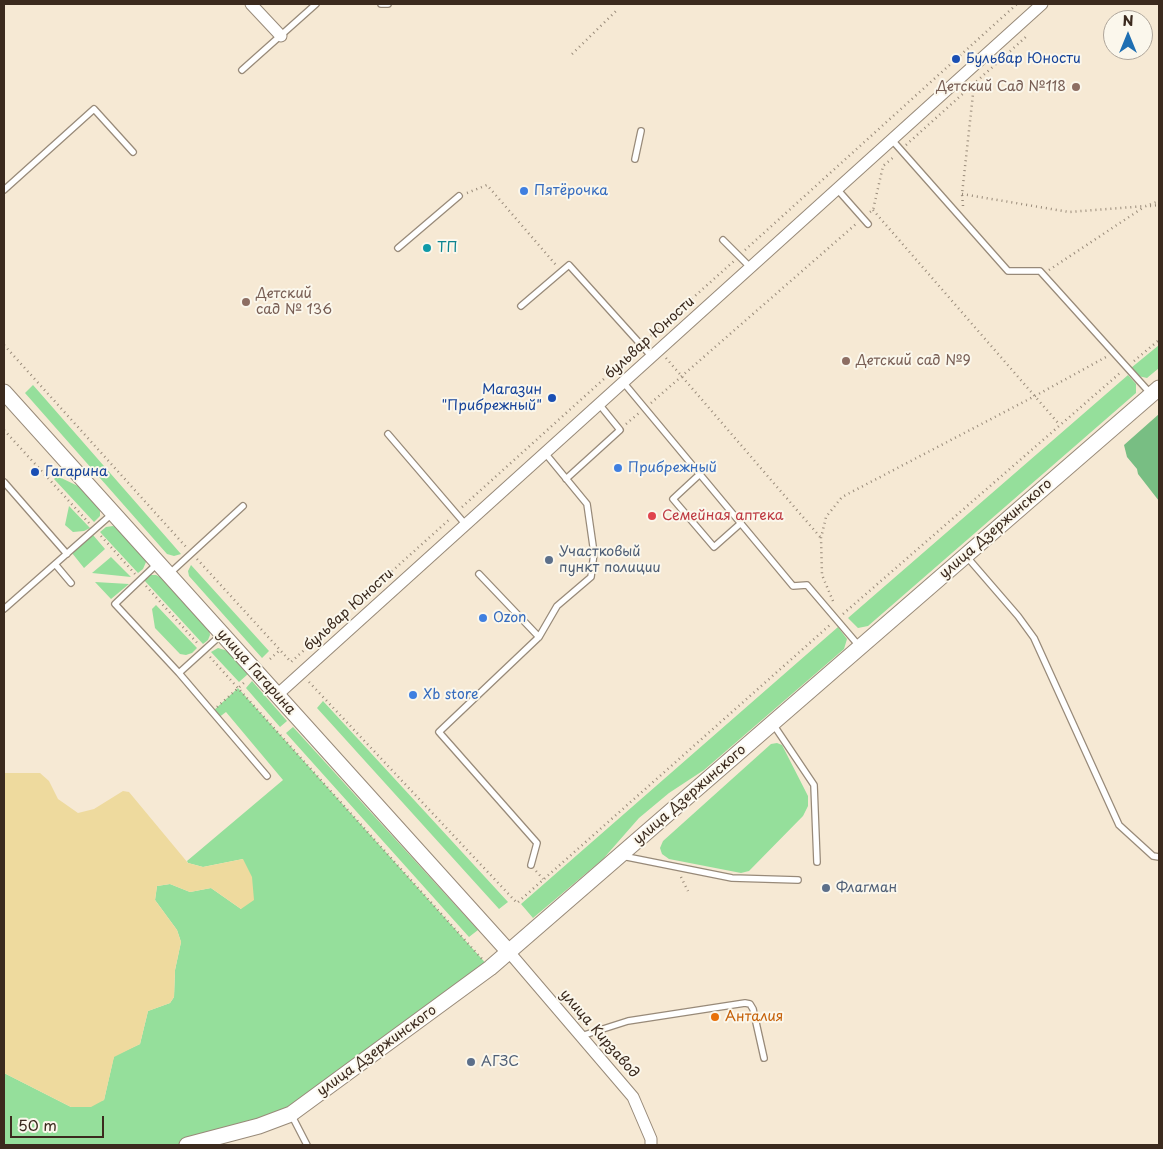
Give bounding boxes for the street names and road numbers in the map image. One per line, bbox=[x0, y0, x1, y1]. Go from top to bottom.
street label: бульвар Юности bbox=[602, 293, 698, 383]
street label: улица Дзержинского bbox=[936, 476, 1056, 582]
street label: бульвар Юности bbox=[301, 565, 397, 655]
street label: улица Гагарина bbox=[213, 626, 299, 718]
street label: улица Дзержинского bbox=[630, 742, 750, 848]
street label: улица Кирзавод bbox=[556, 986, 642, 1082]
street label: улица Дзержинского bbox=[314, 1002, 440, 1100]

